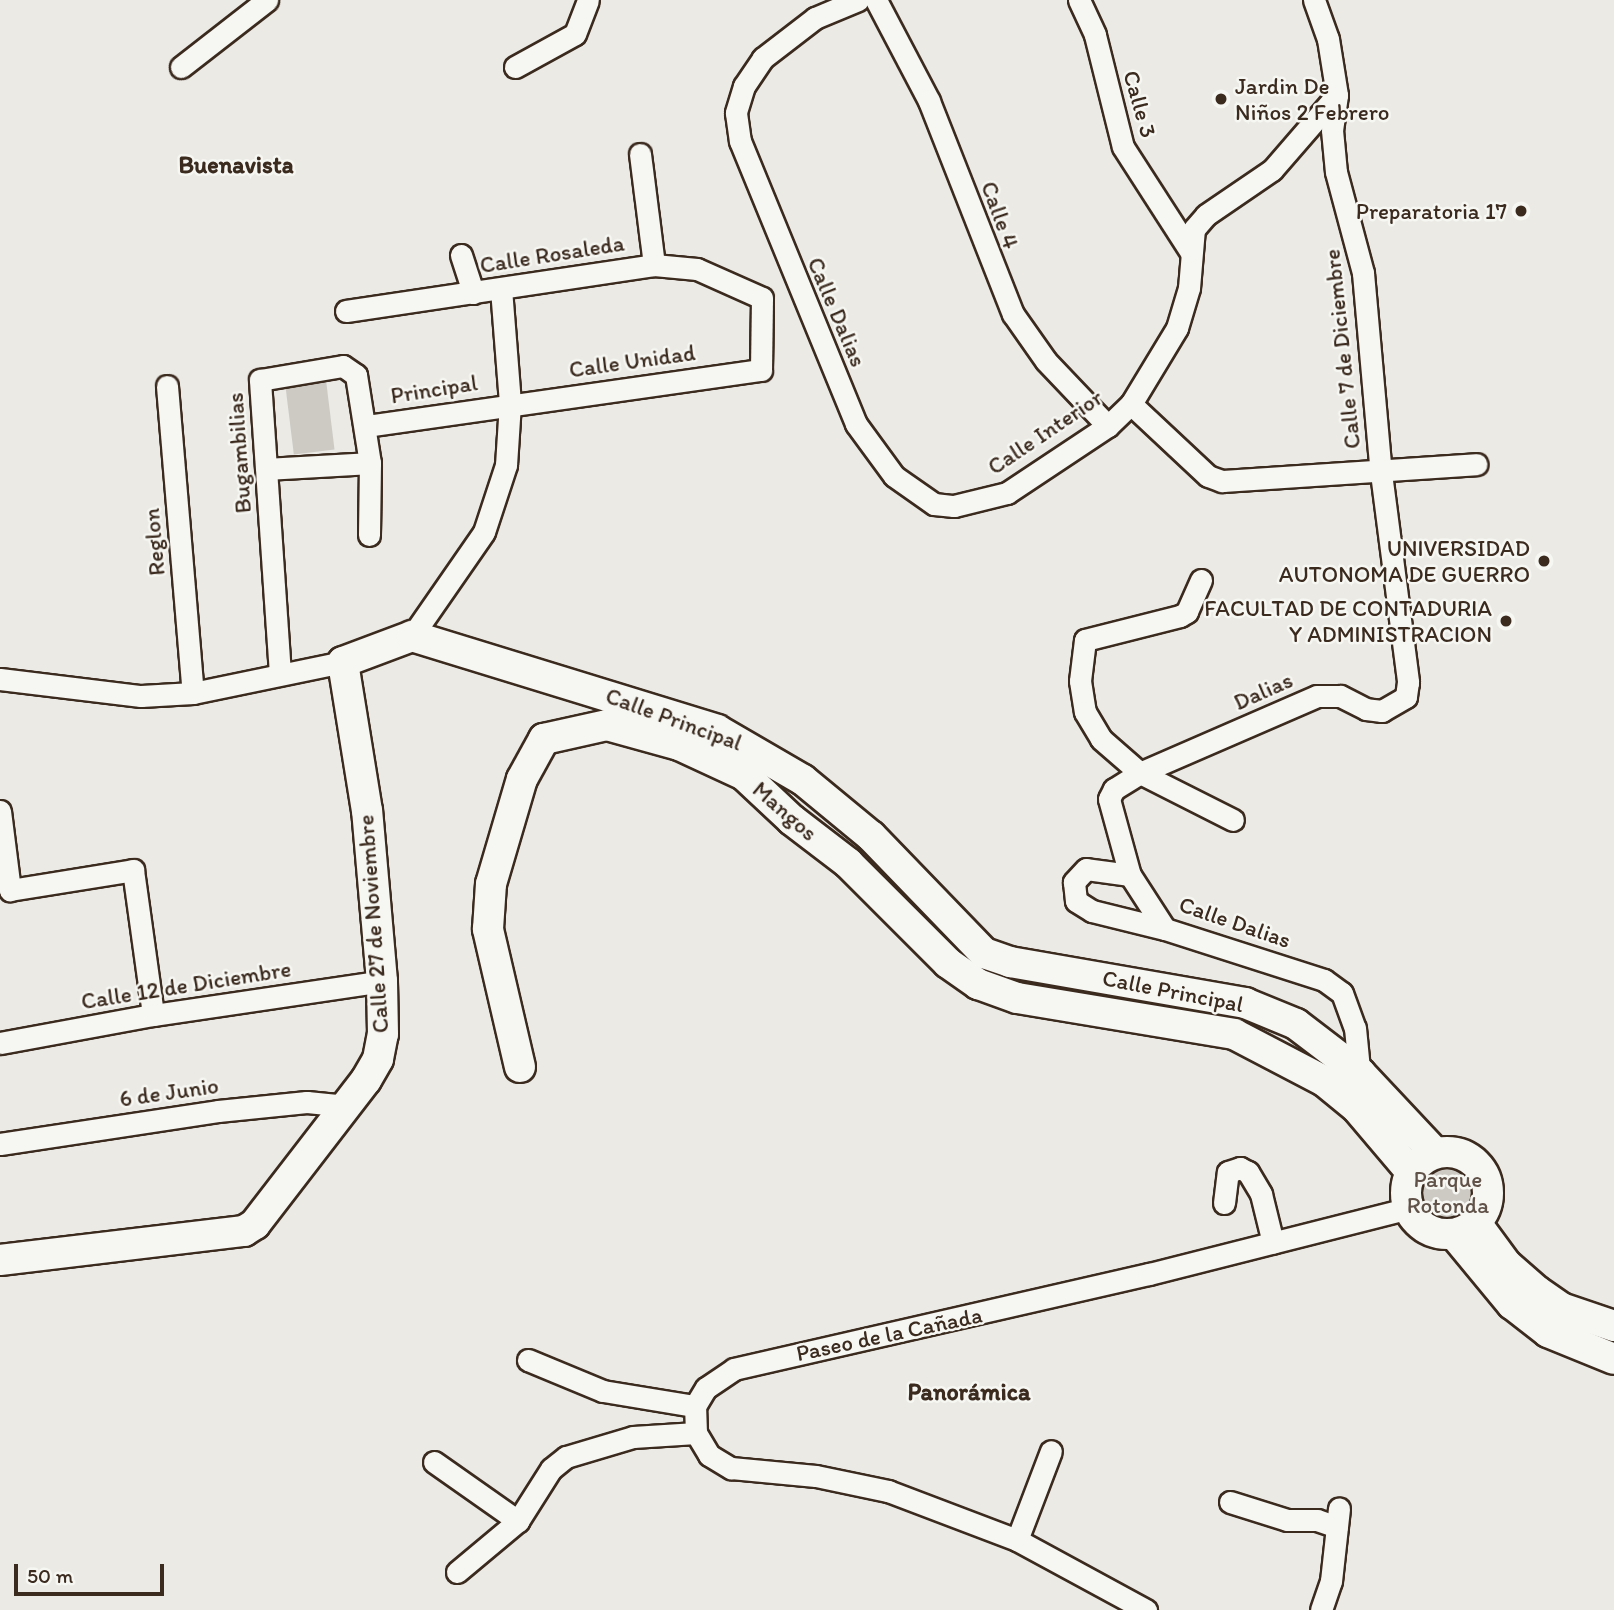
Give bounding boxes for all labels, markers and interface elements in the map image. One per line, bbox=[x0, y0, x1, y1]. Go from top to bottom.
street label: Calle 3 bbox=[1117, 67, 1163, 141]
place label: Jardin De Niños 2 Febrero bbox=[1235, 72, 1388, 126]
marker: Jardin De Niños 2 Febrero bbox=[1213, 91, 1229, 107]
district label: Buenavista bbox=[178, 151, 294, 179]
street label: Calle 4 bbox=[975, 178, 1025, 252]
place label: Preparatoria 17 bbox=[1356, 197, 1507, 225]
marker: Preparatoria 17 bbox=[1513, 203, 1529, 219]
street label: Calle Rosaleda bbox=[478, 229, 626, 279]
street label: Calle 7 de Diciembre bbox=[1318, 248, 1366, 450]
street label: Calle Dalias bbox=[801, 252, 873, 372]
street label: Calle Unidad bbox=[568, 339, 696, 383]
street label: Principal bbox=[389, 369, 479, 409]
street label: Calle Interior bbox=[982, 383, 1108, 481]
street label: Bugambilias bbox=[221, 392, 257, 514]
street label: Reglon bbox=[137, 507, 171, 577]
place label: UNIVERSIDAD AUTONOMA DE GUERRO bbox=[1278, 534, 1530, 588]
marker: UNIVERSIDAD AUTONOMA DE GUERRO bbox=[1536, 553, 1552, 569]
place label: FACULTAD DE CONTADURIA Y ADMINISTRACION bbox=[1201, 594, 1492, 648]
marker: FACULTAD DE CONTADURIA Y ADMINISTRACION bbox=[1498, 613, 1514, 629]
street label: Dalias bbox=[1229, 666, 1297, 716]
street label: Calle Principal bbox=[602, 681, 746, 757]
street label: Mangos bbox=[747, 775, 823, 847]
street label: Calle 27 de Noviembre bbox=[352, 814, 394, 1034]
street label: Calle Dalias bbox=[1175, 890, 1295, 954]
street label: Calle 12 de Diciembre bbox=[79, 955, 293, 1015]
street label: Calle Principal bbox=[1100, 964, 1246, 1018]
street label: 6 de Junio bbox=[117, 1071, 221, 1113]
park label: Parque Rotonda bbox=[1407, 1165, 1489, 1219]
street label: Paseo de la Cañada bbox=[793, 1301, 985, 1367]
district label: Panorámica bbox=[908, 1378, 1030, 1406]
scale bar bbox=[18, 1550, 168, 1594]
text: 50 m bbox=[27, 1563, 73, 1588]

